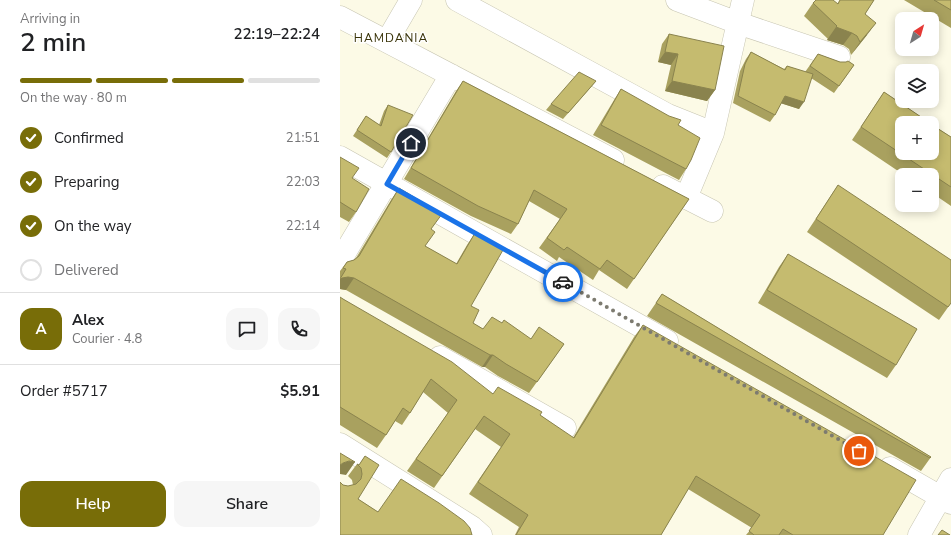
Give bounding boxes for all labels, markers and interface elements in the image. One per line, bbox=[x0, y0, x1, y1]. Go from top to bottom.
text: Arriving in bbox=[20, 10, 80, 28]
north arrow bbox=[895, 12, 939, 56]
map controls bbox=[895, 12, 939, 212]
text: 22:19–22:24 bbox=[233, 24, 320, 44]
text: 2 min bbox=[20, 25, 86, 60]
district label: HAMDANIA bbox=[354, 30, 428, 46]
button: layers bbox=[895, 64, 939, 108]
text: On the way · 80 m bbox=[20, 89, 127, 107]
button: + bbox=[895, 116, 939, 160]
pin bbox=[394, 126, 428, 160]
icon: check bbox=[20, 127, 42, 149]
text: Confirmed bbox=[54, 128, 124, 148]
text: 21:51 bbox=[286, 129, 320, 147]
icon: home bbox=[400, 132, 422, 154]
button: − bbox=[895, 168, 939, 212]
icon: check bbox=[20, 171, 42, 193]
text: Preparing bbox=[54, 172, 119, 192]
text: 22:03 bbox=[286, 173, 320, 191]
icon: check bbox=[20, 215, 42, 237]
text: On the way bbox=[54, 216, 132, 236]
text: 22:14 bbox=[286, 217, 320, 235]
text: Delivered bbox=[54, 260, 119, 280]
courier bbox=[543, 262, 583, 302]
icon: car bbox=[552, 271, 574, 293]
button: chat bbox=[226, 308, 268, 350]
button: phone bbox=[278, 308, 320, 350]
text: Alex bbox=[72, 310, 104, 330]
text: A bbox=[35, 319, 47, 339]
text: Courier · 4.8 bbox=[72, 330, 142, 348]
text: Order #5717 bbox=[20, 381, 108, 401]
text: $5.91 bbox=[280, 381, 320, 401]
pin bbox=[842, 434, 876, 468]
icon: bag bbox=[848, 440, 870, 462]
button: Help bbox=[20, 481, 166, 527]
button: Share bbox=[174, 481, 320, 527]

